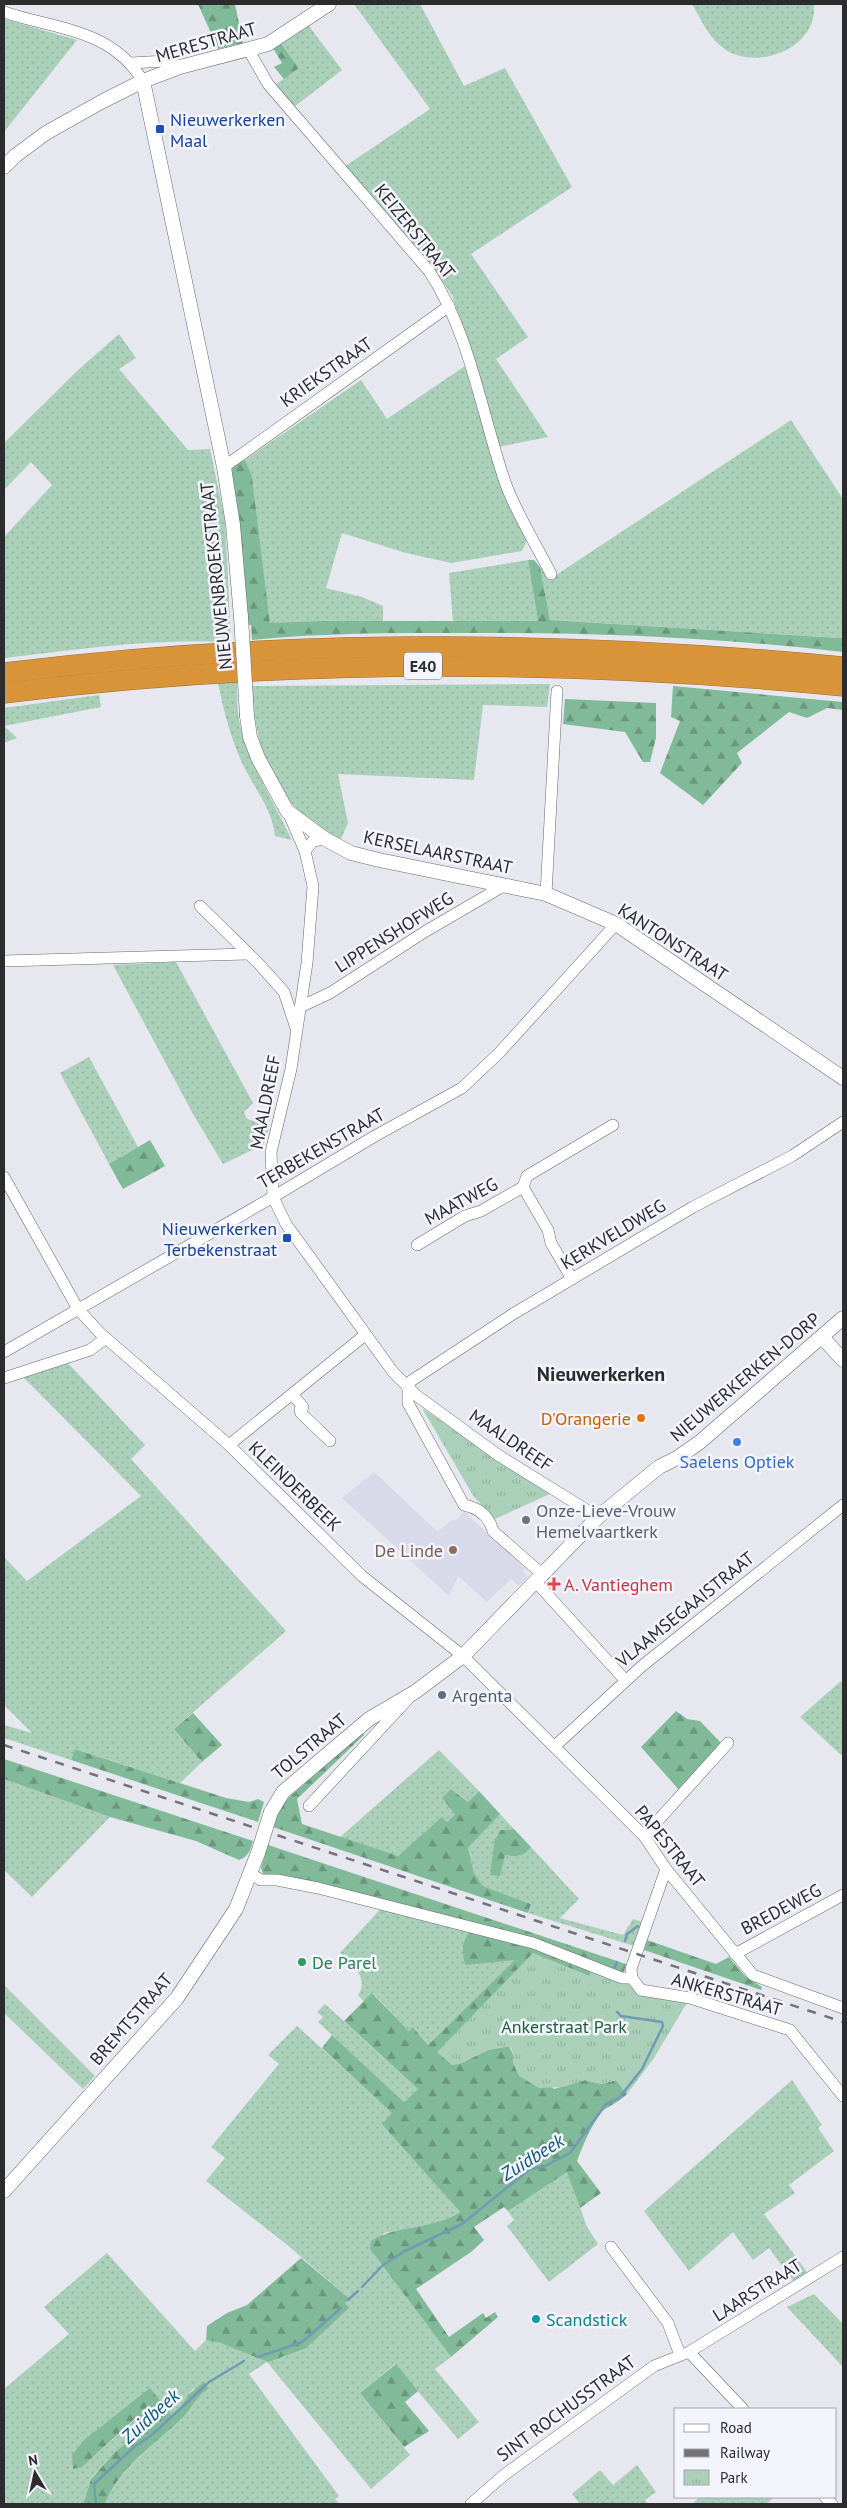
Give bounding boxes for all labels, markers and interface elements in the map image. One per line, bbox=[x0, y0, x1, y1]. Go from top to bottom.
street label: MERESTRAAT bbox=[153, 17, 259, 67]
place label: Nieuwerkerken Maal bbox=[170, 108, 285, 152]
marker: Nieuwerkerken Maal bbox=[154, 123, 166, 135]
street label: KEIZERSTRAAT bbox=[370, 179, 460, 283]
street label: KRIEKSTRAAT bbox=[275, 332, 377, 412]
street label: NIEUWENBROEKSTRAAT bbox=[195, 481, 237, 671]
road number: E40 bbox=[404, 652, 442, 679]
street label: KERSELAARSTRAAT bbox=[362, 825, 514, 879]
street label: LIPPENSHOFWEG bbox=[331, 886, 457, 978]
street label: KANTONSTRAAT bbox=[614, 898, 732, 986]
street label: MAALDREEF bbox=[245, 1053, 285, 1151]
street label: TERBEKENSTRAAT bbox=[253, 1102, 389, 1194]
street label: MAATWEG bbox=[420, 1172, 502, 1230]
street label: KERKVELDWEG bbox=[556, 1194, 670, 1274]
place label: Nieuwerkerken Terbekenstraat bbox=[162, 1217, 277, 1261]
marker: Nieuwerkerken Terbekenstraat bbox=[281, 1232, 293, 1244]
street label: NIEUWERKERKEN-DORP bbox=[665, 1307, 825, 1447]
district label: Nieuwerkerken bbox=[537, 1361, 665, 1387]
street label: MAALDREEF bbox=[465, 1404, 557, 1476]
place label: D'Orangerie bbox=[541, 1407, 631, 1430]
marker: D'Orangerie bbox=[635, 1412, 647, 1424]
street label: KLEINDERBEEK bbox=[244, 1436, 346, 1536]
marker: Saelens Optiek bbox=[731, 1436, 743, 1448]
place label: Saelens Optiek bbox=[679, 1450, 795, 1473]
place label: Onze-Lieve-Vrouw Hemelvaartkerk bbox=[536, 1499, 677, 1543]
marker: Onze-Lieve-Vrouw Hemelvaartkerk bbox=[520, 1514, 532, 1526]
place label: De Linde bbox=[374, 1539, 443, 1562]
marker: De Linde bbox=[447, 1544, 459, 1556]
street label: VLAAMSEGAAISTRAAT bbox=[611, 1546, 759, 1672]
place label: A. Vantieghem bbox=[564, 1573, 673, 1596]
marker: A. Vantieghem bbox=[548, 1578, 560, 1590]
place label: Argenta bbox=[452, 1684, 512, 1707]
marker: Argenta bbox=[436, 1689, 448, 1701]
street label: TOLSTRAAT bbox=[267, 1708, 351, 1784]
street label: PAPESTRAAT bbox=[630, 1800, 710, 1892]
street label: BREDEWEG bbox=[737, 1878, 825, 1940]
place label: De Parel bbox=[312, 1951, 377, 1974]
marker: De Parel bbox=[296, 1956, 308, 1968]
street label: ANKERSTRAAT bbox=[669, 1967, 785, 2021]
street label: BREMTSTRAAT bbox=[85, 1968, 177, 2070]
park label: Ankerstraat Park bbox=[501, 2015, 627, 2038]
water label: Zuidbeek bbox=[495, 2127, 569, 2186]
street label: LAARSTRAAT bbox=[708, 2254, 806, 2326]
place label: Scandstick bbox=[546, 2308, 628, 2331]
marker: Scandstick bbox=[530, 2313, 542, 2325]
street label: SINT ROCHUSSTRAAT bbox=[492, 2350, 640, 2466]
water label: Zuidbeek bbox=[115, 2383, 185, 2449]
legend bbox=[674, 2408, 837, 2498]
text: Road bbox=[720, 2418, 752, 2437]
text: Railway bbox=[720, 2443, 770, 2462]
north arrow bbox=[10, 2448, 60, 2498]
text: N bbox=[27, 2451, 39, 2470]
text: Park bbox=[720, 2468, 748, 2487]

